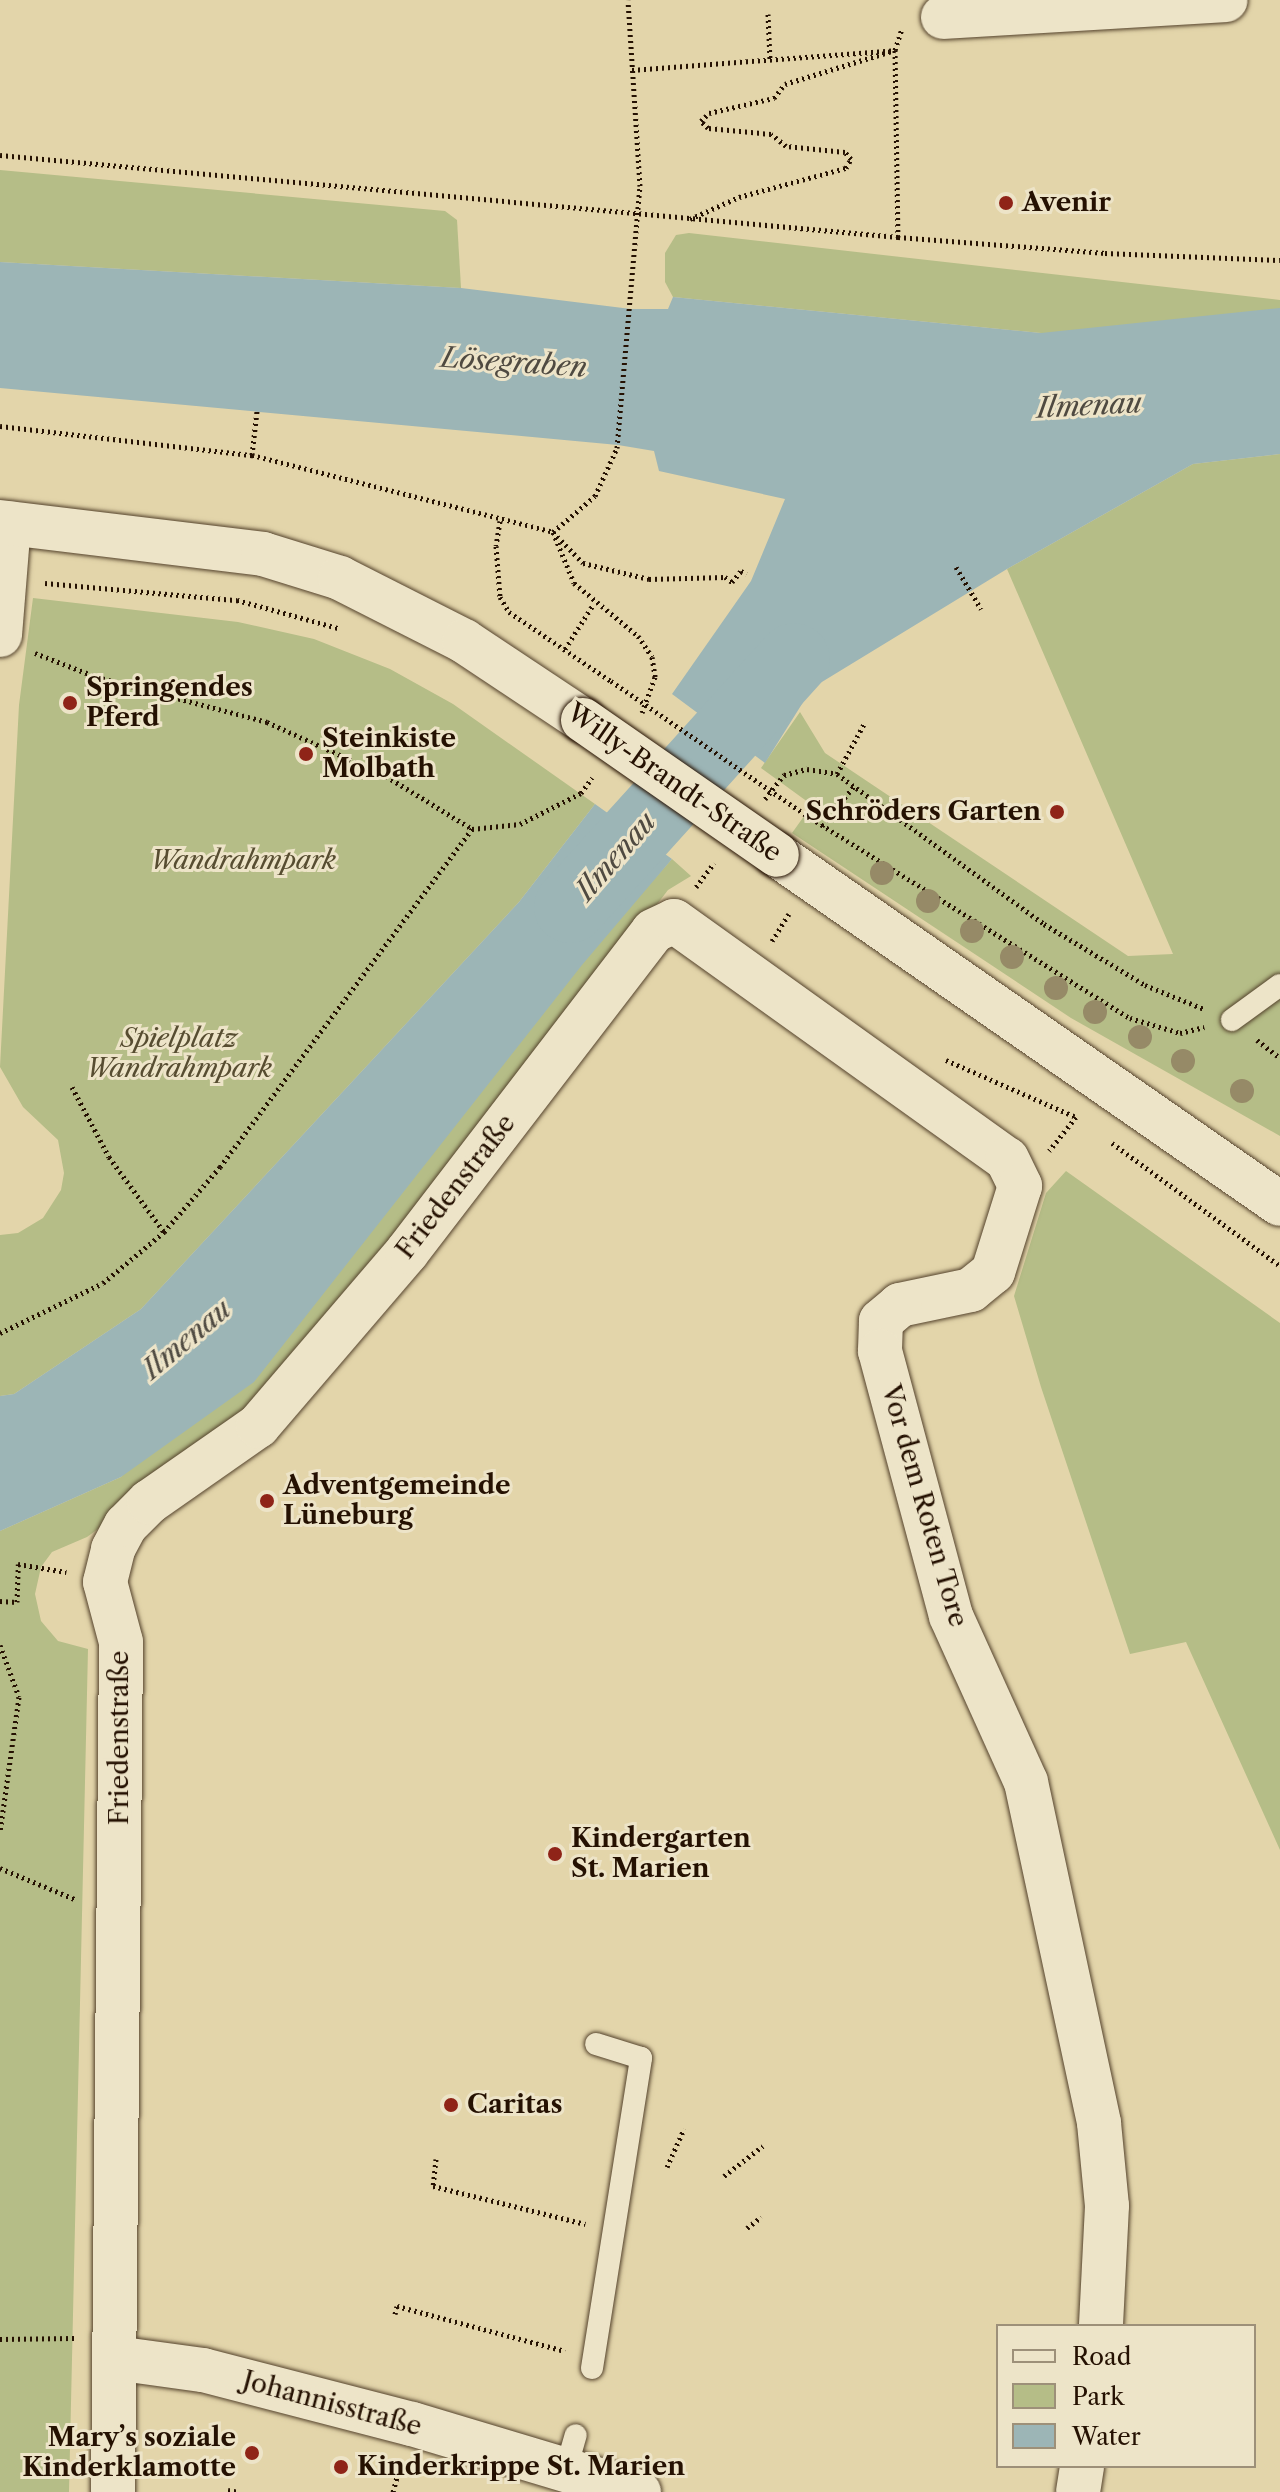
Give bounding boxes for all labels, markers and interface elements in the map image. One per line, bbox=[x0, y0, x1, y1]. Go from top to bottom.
place label: Avenir bbox=[1022, 187, 1111, 219]
marker: Avenir bbox=[997, 194, 1015, 212]
water label: Lösegraben bbox=[440, 340, 588, 384]
water label: Ilmenau bbox=[1036, 385, 1142, 425]
place label: Springendes Pferd bbox=[86, 672, 253, 734]
marker: Springendes Pferd bbox=[61, 694, 79, 712]
street label: Willy-Brandt-Straße bbox=[561, 697, 787, 869]
place label: Steinkiste Molbath bbox=[322, 723, 456, 784]
marker: Steinkiste Molbath bbox=[297, 745, 315, 763]
place label: Schröders Garten bbox=[806, 796, 1041, 828]
marker: Schröders Garten bbox=[1048, 803, 1066, 821]
water label: Ilmenau bbox=[568, 805, 662, 907]
park label: Wandrahmpark bbox=[150, 845, 336, 877]
park label: Spielplatz Wandrahmpark bbox=[86, 1023, 272, 1084]
street label: Friedenstraße bbox=[390, 1109, 522, 1265]
water label: Ilmenau bbox=[135, 1292, 237, 1386]
street label: Vor dem Roten Tore bbox=[874, 1381, 974, 1631]
place label: Adventgemeinde Lüneburg bbox=[283, 1470, 511, 1532]
marker: Adventgemeinde Lüneburg bbox=[258, 1492, 276, 1510]
street label: Friedenstraße bbox=[104, 1651, 136, 1825]
place label: Kindergarten St. Marien bbox=[571, 1823, 751, 1884]
marker: Kindergarten St. Marien bbox=[546, 1845, 564, 1863]
place label: Caritas bbox=[467, 2089, 563, 2121]
marker: Caritas bbox=[442, 2096, 460, 2114]
legend bbox=[996, 2324, 1256, 2468]
text: Road bbox=[1072, 2342, 1131, 2371]
street label: Johannisstraße bbox=[239, 2365, 425, 2443]
text: Park bbox=[1072, 2382, 1124, 2411]
place label: Mary’s soziale Kinderklamotte bbox=[22, 2422, 236, 2484]
text: Water bbox=[1072, 2422, 1141, 2451]
marker: Mary’s soziale Kinderklamotte bbox=[243, 2444, 261, 2462]
place label: Kinderkrippe St. Marien bbox=[357, 2451, 685, 2483]
marker: Kinderkrippe St. Marien bbox=[332, 2458, 350, 2476]

